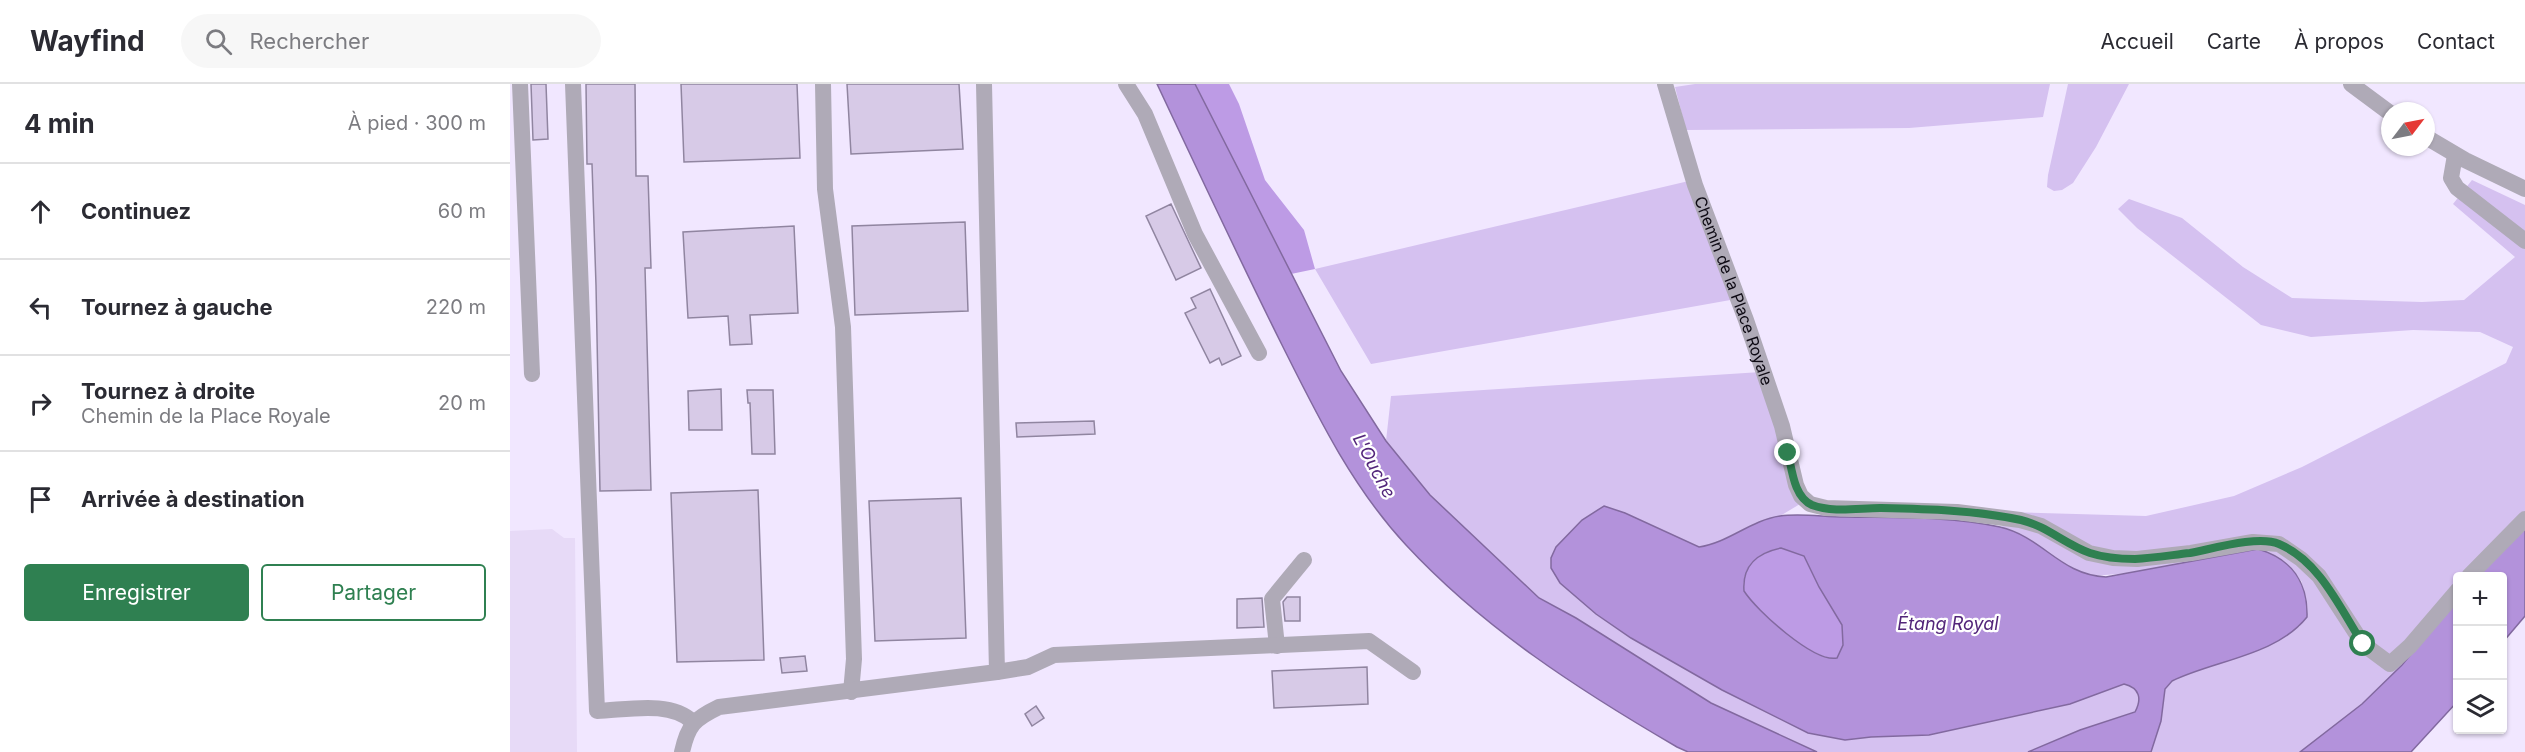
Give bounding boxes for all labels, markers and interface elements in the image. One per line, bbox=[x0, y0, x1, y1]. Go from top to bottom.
search box bbox=[181, 14, 601, 68]
text: Wayfind bbox=[30, 24, 145, 58]
icon: search bbox=[202, 25, 235, 58]
text: Rechercher bbox=[250, 28, 369, 54]
text: Accueil bbox=[2100, 29, 2174, 54]
text: Carte bbox=[2207, 29, 2261, 54]
text: À propos bbox=[2294, 29, 2384, 54]
text: Contact bbox=[2417, 29, 2495, 54]
north arrow bbox=[2381, 102, 2435, 156]
text: 4 min bbox=[24, 108, 95, 139]
text: À pied · 300 m bbox=[348, 111, 486, 135]
street label: Chemin de la Place Royale bbox=[1690, 193, 1777, 388]
icon: ahead bbox=[24, 195, 57, 228]
text: Continuez bbox=[81, 198, 191, 224]
text: 60 m bbox=[438, 199, 486, 223]
icon: left bbox=[24, 291, 57, 324]
text: Tournez à gauche bbox=[81, 294, 273, 320]
text: 220 m bbox=[426, 295, 486, 319]
text: Tournez à droite bbox=[81, 378, 255, 404]
icon: right bbox=[24, 387, 57, 420]
text: 20 m bbox=[438, 391, 486, 415]
text: Chemin de la Place Royale bbox=[81, 404, 331, 428]
water label: L'Ouche bbox=[1349, 430, 1400, 501]
route end bbox=[1774, 439, 1800, 465]
icon: arrive bbox=[24, 483, 57, 516]
text: Arrivée à destination bbox=[81, 486, 305, 512]
button: Enregistrer bbox=[24, 564, 249, 621]
button: Partager bbox=[261, 564, 486, 621]
map controls bbox=[2453, 572, 2507, 734]
button: + bbox=[2453, 572, 2507, 626]
water label: Étang Royal bbox=[1897, 612, 1999, 634]
button: − bbox=[2453, 626, 2507, 680]
route start bbox=[2349, 630, 2375, 656]
button: layers bbox=[2453, 680, 2507, 734]

